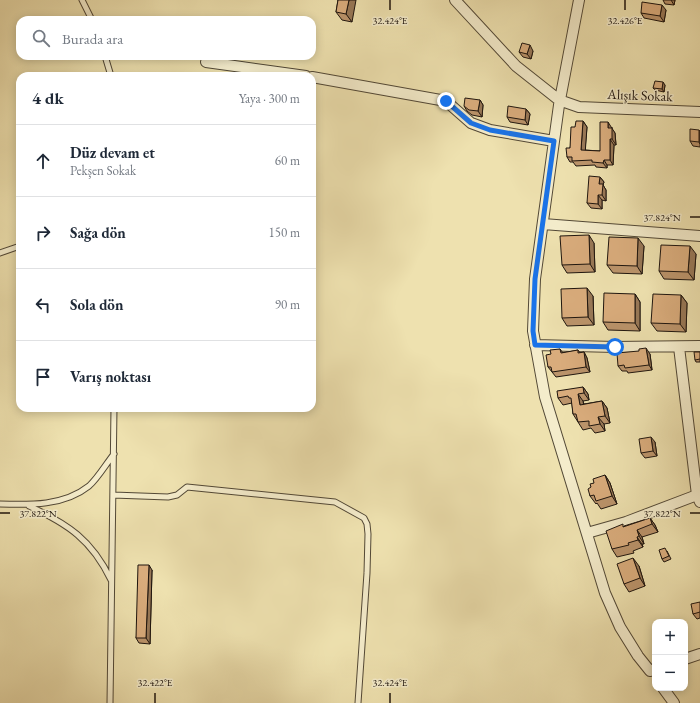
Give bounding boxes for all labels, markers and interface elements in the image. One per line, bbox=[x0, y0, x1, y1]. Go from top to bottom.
text: 32.424°E bbox=[373, 14, 408, 27]
text: 32.426°E bbox=[608, 14, 643, 27]
search box bbox=[16, 16, 316, 60]
icon: search bbox=[30, 27, 52, 49]
text: Burada ara bbox=[62, 29, 123, 48]
street label: Alışık Sokak bbox=[606, 85, 674, 105]
text: 4 dk bbox=[32, 87, 64, 109]
text: Yaya · 300 m bbox=[239, 90, 300, 107]
route end bbox=[437, 92, 455, 110]
text: Düz devam et bbox=[70, 143, 155, 162]
icon: ahead bbox=[32, 150, 54, 172]
text: 60 m bbox=[275, 152, 300, 169]
text: Pekşen Sokak bbox=[70, 162, 136, 179]
text: 37.824°N bbox=[643, 211, 681, 224]
icon: right bbox=[32, 222, 54, 244]
text: Sağa dön bbox=[70, 223, 126, 242]
text: 150 m bbox=[269, 224, 300, 241]
icon: left bbox=[32, 294, 54, 316]
text: Sola dön bbox=[70, 295, 123, 314]
text: 90 m bbox=[275, 296, 300, 313]
route start bbox=[606, 338, 624, 356]
icon: arrive bbox=[32, 366, 54, 388]
text: Varış noktası bbox=[70, 367, 151, 386]
text: 37.822°N bbox=[19, 507, 57, 520]
text: 37.822°N bbox=[643, 507, 681, 520]
map controls bbox=[652, 619, 688, 691]
button: + bbox=[652, 619, 688, 655]
button: − bbox=[652, 655, 688, 691]
text: 32.422°E bbox=[138, 676, 173, 689]
text: 32.424°E bbox=[373, 676, 408, 689]

